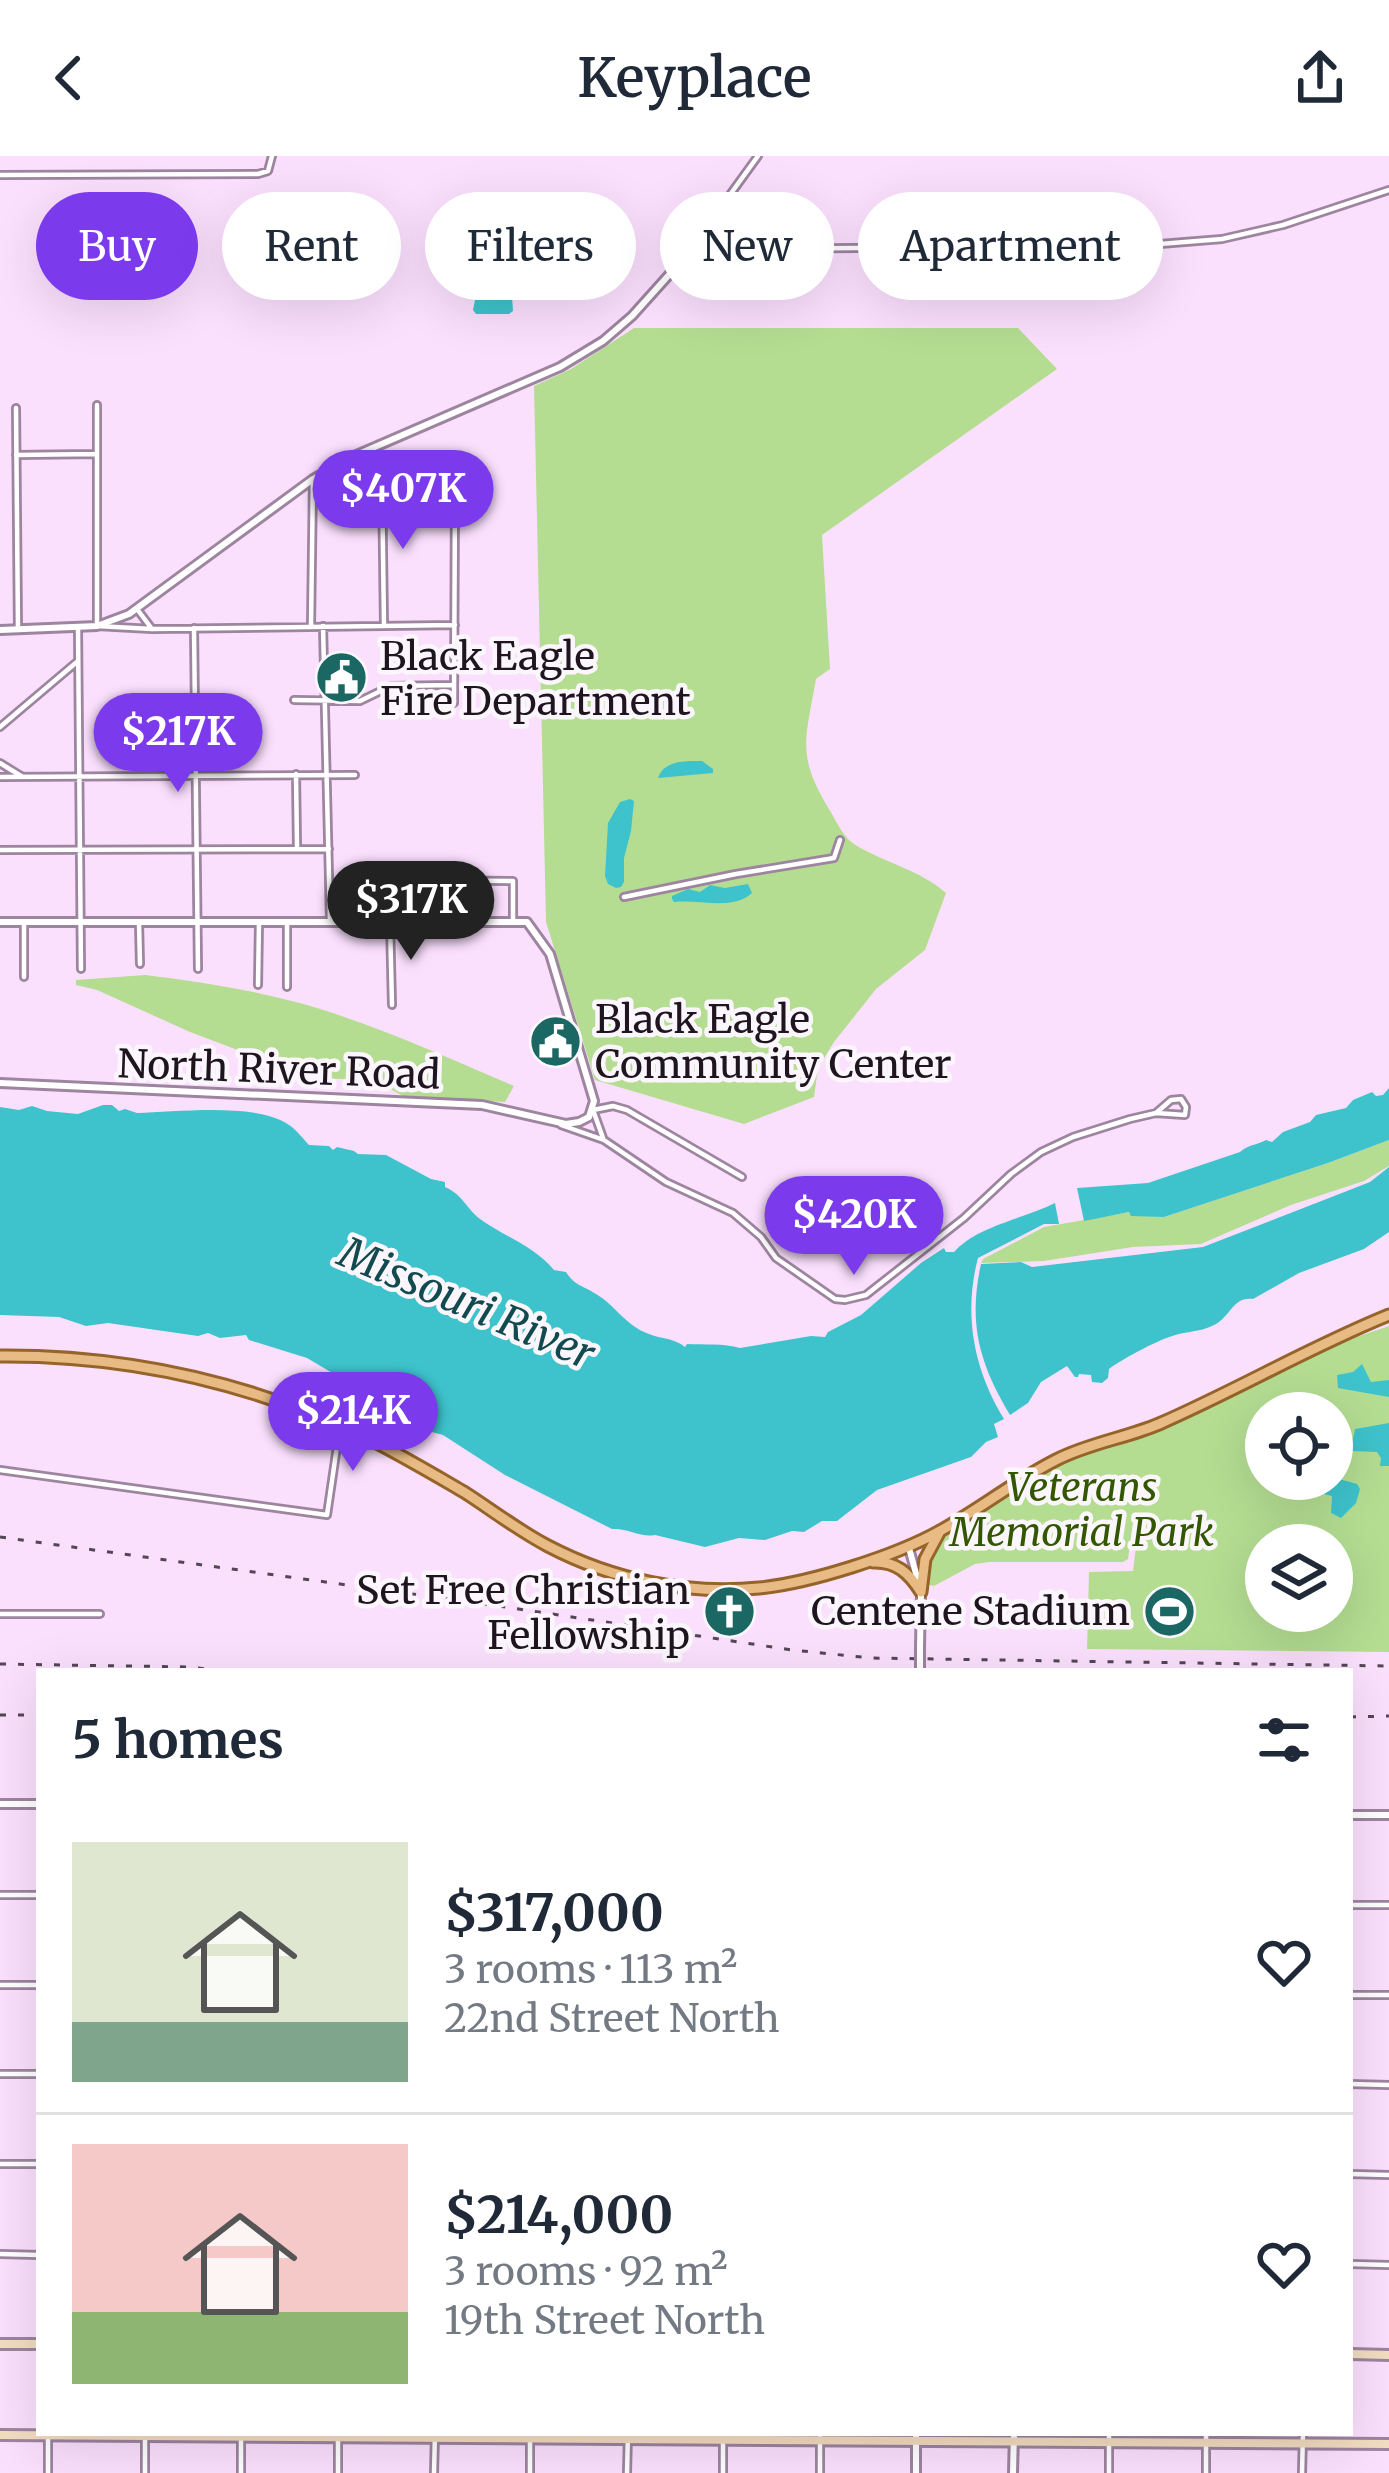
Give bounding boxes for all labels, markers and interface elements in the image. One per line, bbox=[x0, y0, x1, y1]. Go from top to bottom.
text: Keyplace bbox=[577, 44, 812, 112]
icon: back bbox=[36, 45, 102, 111]
icon: share bbox=[1287, 45, 1353, 111]
chip: Buy bbox=[36, 192, 198, 300]
chip: Rent bbox=[222, 192, 401, 300]
chip: Filters bbox=[425, 192, 636, 300]
chip: New bbox=[660, 192, 834, 300]
chip: Apartment bbox=[858, 192, 1163, 300]
pin: $407K bbox=[319, 450, 487, 552]
text: $407K bbox=[340, 464, 466, 513]
place label: Black Eagle Fire Department bbox=[380, 632, 691, 726]
public building icon: Black Eagle Fire Department bbox=[313, 650, 369, 706]
pin: $217K bbox=[94, 693, 262, 795]
text: $217K bbox=[121, 707, 235, 756]
pin: $317K bbox=[327, 861, 495, 963]
text: $317K bbox=[354, 875, 468, 924]
place label: Black Eagle Community Center bbox=[595, 995, 952, 1089]
public building icon: Black Eagle Community Center bbox=[528, 1013, 584, 1069]
street label: North River Road bbox=[117, 1039, 441, 1100]
pin: $420K bbox=[770, 1176, 938, 1278]
text: $420K bbox=[792, 1190, 917, 1239]
water label: Missouri River bbox=[330, 1225, 603, 1381]
pin: $214K bbox=[269, 1372, 437, 1474]
text: $214K bbox=[295, 1386, 411, 1435]
map controls bbox=[1245, 1392, 1353, 1632]
button: locate bbox=[1245, 1392, 1353, 1500]
park label: Veterans Memorial Park bbox=[948, 1463, 1214, 1557]
button: layers bbox=[1245, 1524, 1353, 1632]
place label: Set Free Christian Fellowship bbox=[356, 1566, 690, 1660]
sports icon: Centene Stadium bbox=[1141, 1583, 1197, 1639]
church icon: Set Free Christian Fellowship bbox=[701, 1584, 757, 1640]
place label: Centene Stadium bbox=[811, 1587, 1130, 1636]
icon: filters bbox=[1251, 1707, 1317, 1773]
text: 5 homes bbox=[72, 1708, 284, 1772]
text: $317,000 bbox=[444, 1881, 664, 1945]
icon: home bbox=[168, 1890, 312, 2034]
icon: heart bbox=[1251, 1929, 1317, 1995]
text: 3 rooms · 113 m² bbox=[444, 1945, 737, 1994]
text: 22nd Street North bbox=[444, 1994, 780, 2043]
text: $214,000 bbox=[444, 2183, 673, 2247]
icon: home bbox=[168, 2192, 312, 2336]
icon: heart bbox=[1251, 2231, 1317, 2297]
text: 3 rooms · 92 m² bbox=[444, 2247, 728, 2296]
text: 19th Street North bbox=[444, 2296, 765, 2345]

